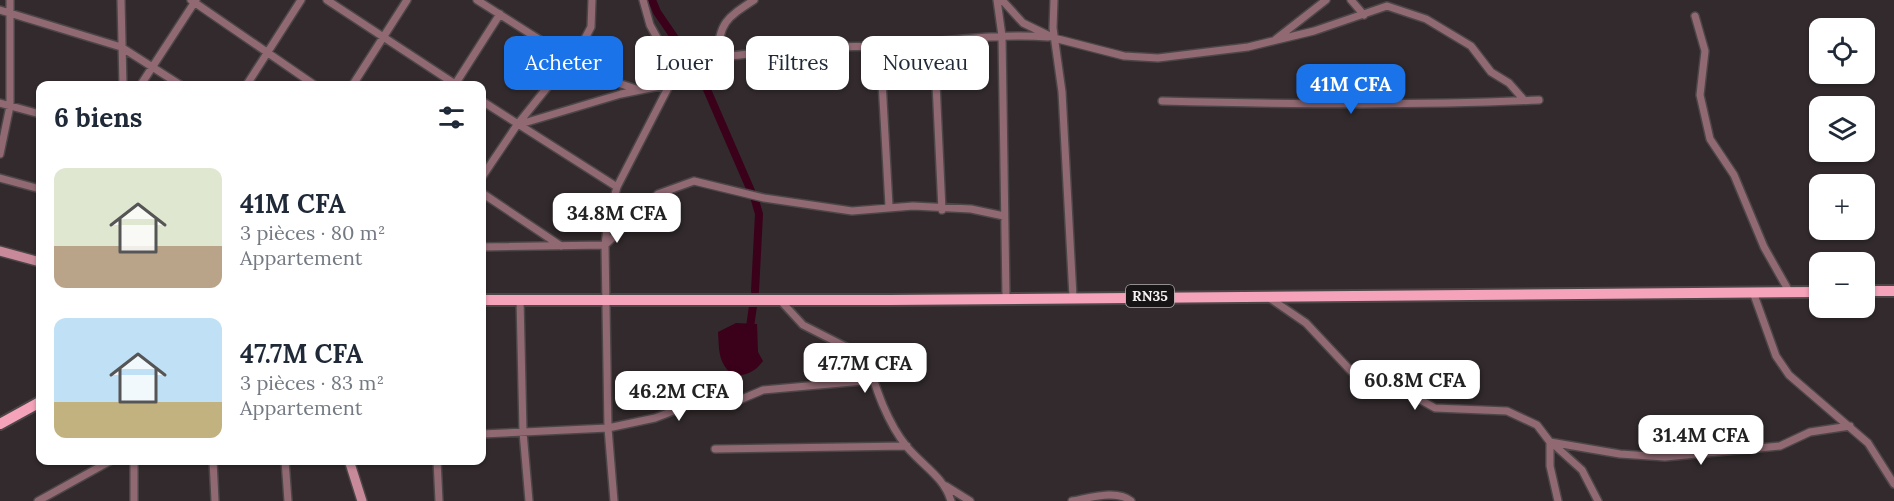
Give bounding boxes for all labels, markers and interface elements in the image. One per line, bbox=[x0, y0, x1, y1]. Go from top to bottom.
map controls bbox=[1809, 18, 1875, 318]
button: locate bbox=[1809, 18, 1875, 84]
chip: Acheter bbox=[504, 36, 623, 90]
chip: Louer bbox=[635, 36, 734, 90]
chip: Filtres bbox=[746, 36, 849, 90]
chip: Nouveau bbox=[861, 36, 989, 90]
pin: 41M CFA bbox=[1296, 64, 1406, 115]
text: 41M CFA bbox=[1310, 71, 1392, 96]
button: layers bbox=[1809, 96, 1875, 162]
text: 6 biens bbox=[54, 101, 142, 134]
icon: filters bbox=[435, 101, 468, 134]
button: + bbox=[1809, 174, 1875, 240]
text: 41M CFA bbox=[240, 187, 346, 220]
icon: home bbox=[102, 192, 174, 264]
pin: 34.8M CFA bbox=[548, 193, 686, 244]
text: 34.8M CFA bbox=[567, 200, 667, 225]
text: 3 pièces · 80 m² bbox=[240, 220, 385, 245]
text: Appartement bbox=[240, 245, 363, 270]
button: − bbox=[1809, 252, 1875, 318]
road number: RN35 bbox=[1126, 285, 1174, 307]
text: 47.7M CFA bbox=[240, 337, 363, 370]
icon: home bbox=[102, 342, 174, 414]
pin: 47.7M CFA bbox=[796, 343, 934, 394]
text: 47.7M CFA bbox=[818, 350, 912, 375]
pin: 60.8M CFA bbox=[1346, 360, 1484, 411]
text: 60.8M CFA bbox=[1364, 367, 1466, 392]
text: 3 pièces · 83 m² bbox=[240, 370, 384, 395]
pin: 46.2M CFA bbox=[610, 371, 748, 422]
text: 46.2M CFA bbox=[629, 378, 729, 403]
text: Appartement bbox=[240, 395, 363, 420]
pin: 31.4M CFA bbox=[1632, 415, 1770, 466]
text: 31.4M CFA bbox=[1652, 422, 1750, 447]

